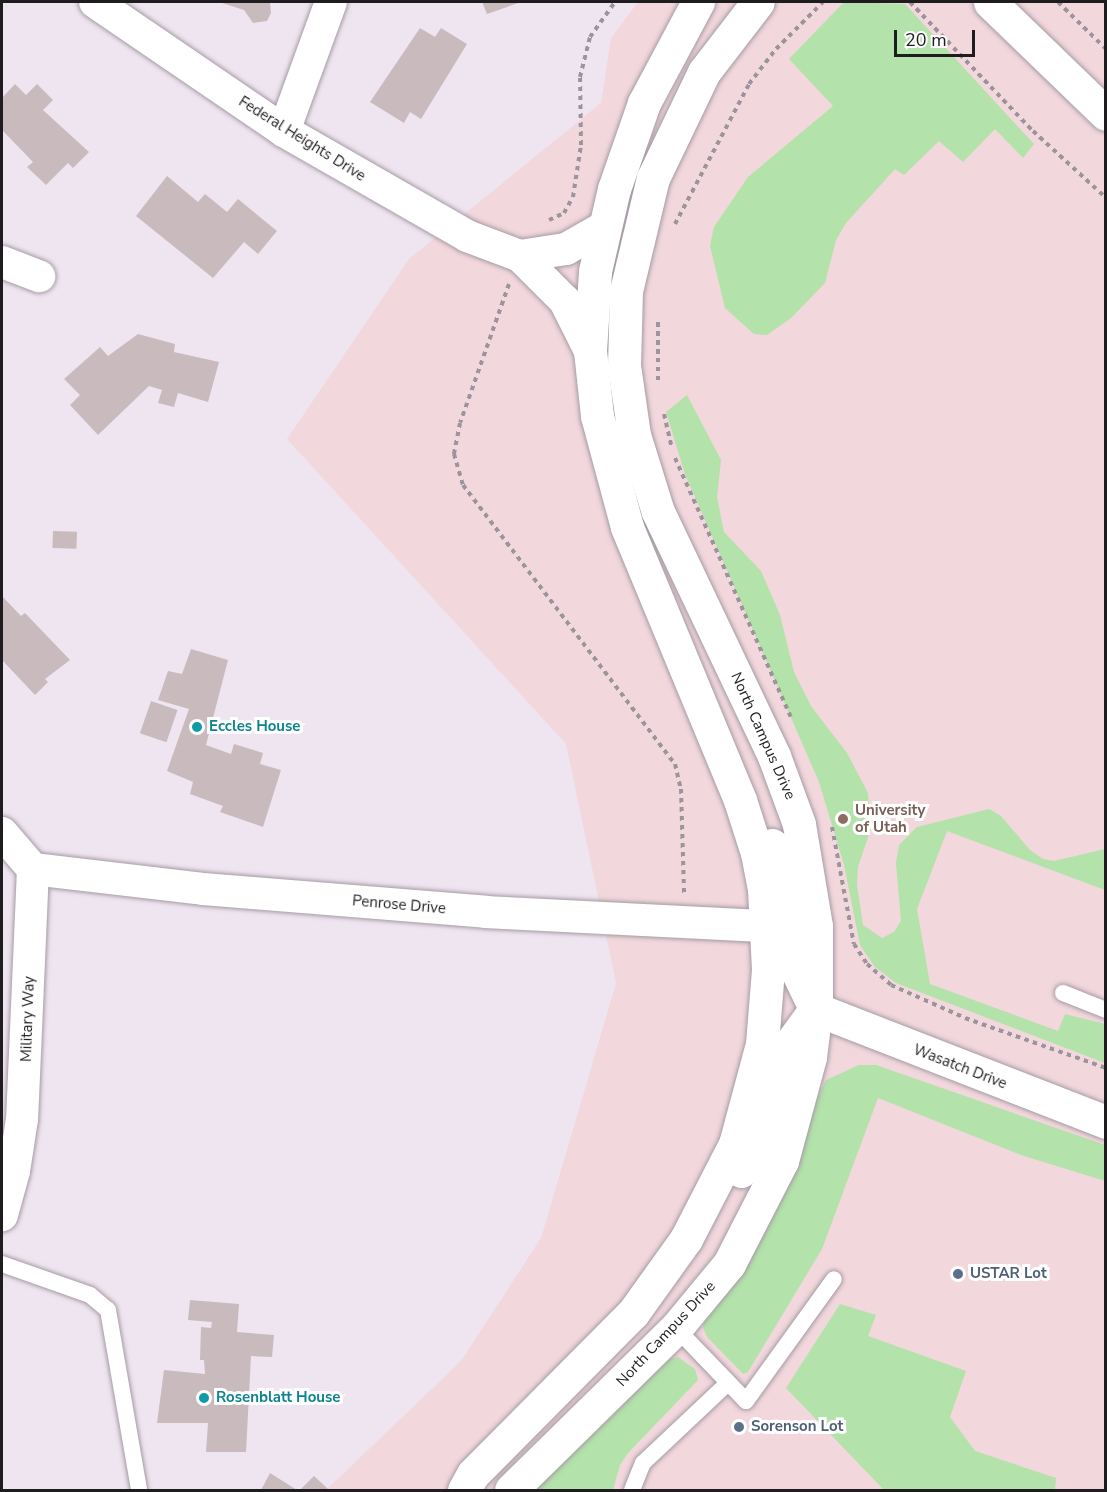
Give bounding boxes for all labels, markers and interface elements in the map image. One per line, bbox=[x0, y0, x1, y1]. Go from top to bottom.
scale bar bbox=[897, 18, 978, 56]
text: 20 m bbox=[905, 28, 947, 52]
street label: Federal Heights Drive bbox=[235, 93, 369, 185]
street label: North Campus Drive bbox=[727, 670, 799, 802]
place label: Eccles House bbox=[209, 718, 300, 736]
marker: Eccles House bbox=[190, 720, 204, 734]
place label: University of Utah bbox=[855, 801, 925, 836]
marker: University of Utah bbox=[836, 812, 850, 826]
street label: Penrose Drive bbox=[351, 892, 447, 918]
street label: Military Way bbox=[18, 976, 38, 1062]
street label: Wasatch Drive bbox=[911, 1041, 1009, 1093]
place label: USTAR Lot bbox=[970, 1265, 1047, 1283]
marker: USTAR Lot bbox=[951, 1267, 965, 1281]
street label: North Campus Drive bbox=[613, 1278, 719, 1390]
place label: Rosenblatt House bbox=[216, 1389, 340, 1407]
marker: Rosenblatt House bbox=[197, 1391, 211, 1405]
place label: Sorenson Lot bbox=[751, 1418, 843, 1436]
marker: Sorenson Lot bbox=[732, 1420, 746, 1434]

